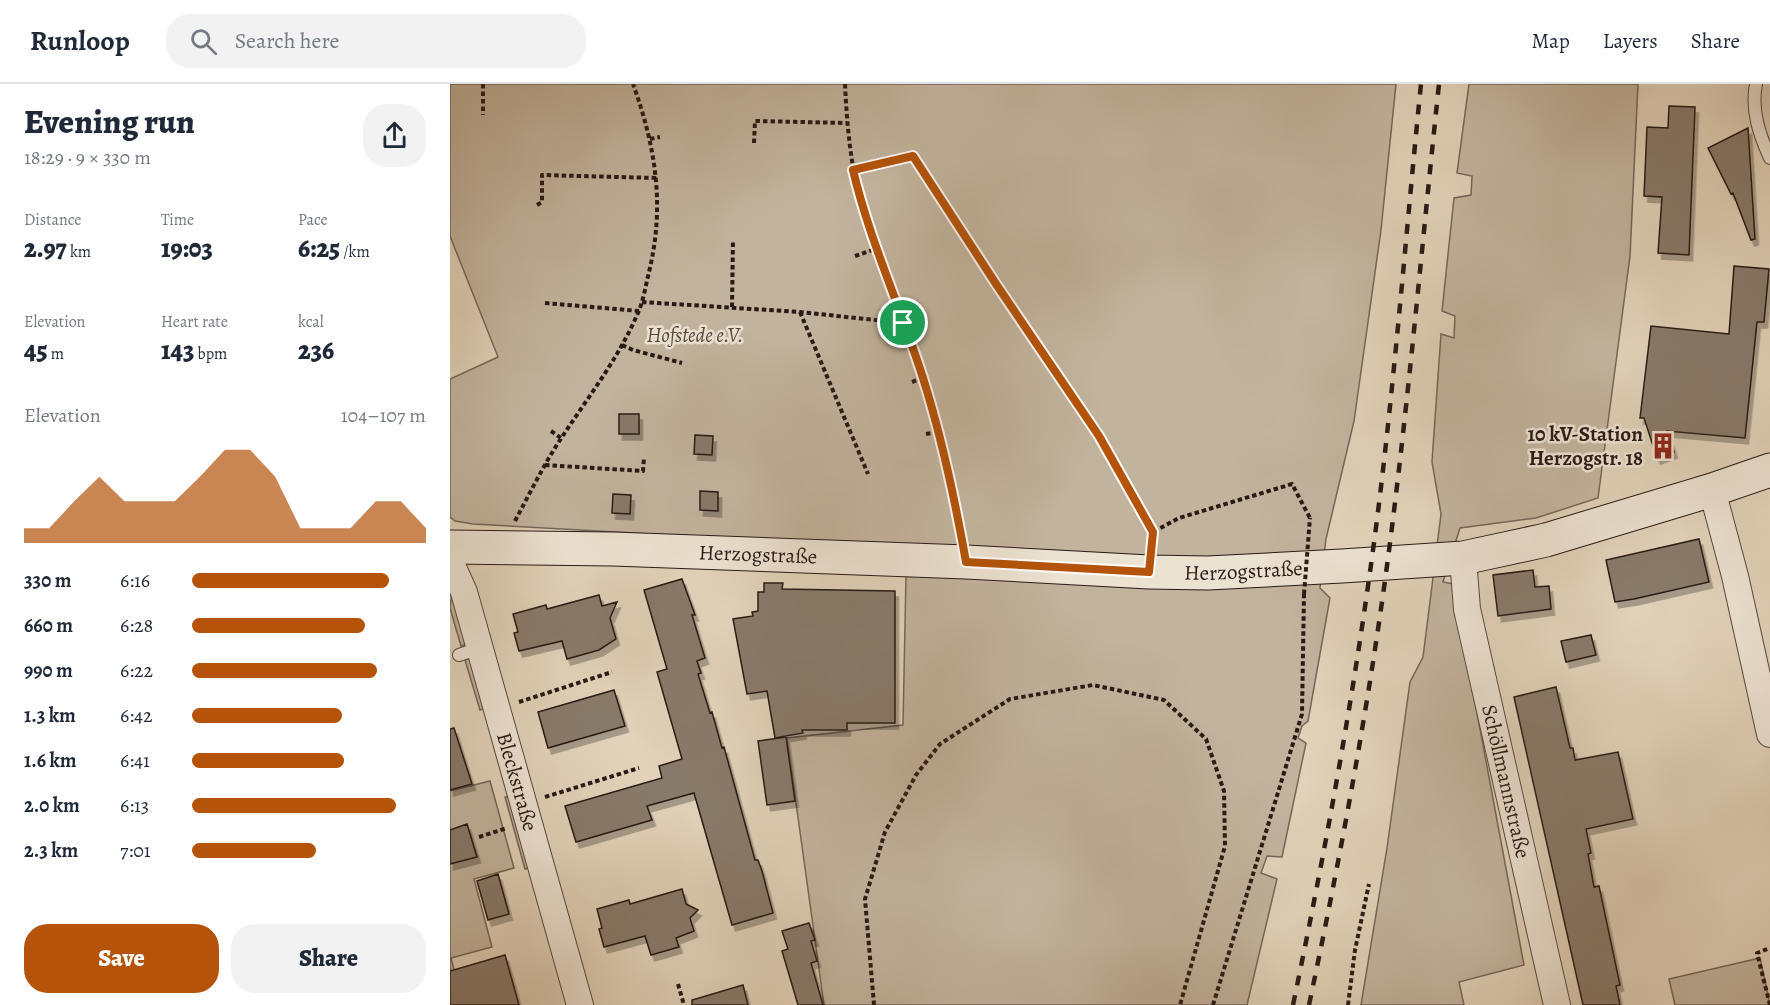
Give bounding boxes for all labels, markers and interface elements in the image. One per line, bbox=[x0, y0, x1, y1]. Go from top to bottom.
search box bbox=[166, 14, 586, 68]
text: Runloop bbox=[30, 22, 130, 60]
icon: search bbox=[187, 25, 220, 58]
text: Search here bbox=[235, 26, 339, 56]
text: Map bbox=[1531, 27, 1570, 55]
text: Layers bbox=[1603, 27, 1658, 55]
text: Share bbox=[1691, 27, 1740, 55]
text: Evening run bbox=[24, 99, 195, 144]
button: share bbox=[363, 104, 426, 167]
text: 18:29 · 9 × 330 m bbox=[24, 144, 151, 171]
text: Distance bbox=[24, 209, 81, 231]
text: Time bbox=[161, 209, 194, 231]
text: Pace bbox=[298, 209, 328, 231]
text: 2.97 bbox=[24, 231, 67, 266]
text: 19:03 bbox=[161, 231, 213, 266]
text: 6:25 bbox=[298, 231, 340, 266]
text: km bbox=[67, 241, 91, 263]
text: /km bbox=[340, 241, 370, 263]
pin bbox=[877, 297, 928, 348]
icon: arrive bbox=[886, 306, 919, 339]
text: Elevation bbox=[24, 311, 85, 333]
text: Heart rate bbox=[161, 311, 228, 333]
text: kcal bbox=[298, 311, 324, 333]
park label: Hofstede e.V. bbox=[646, 321, 744, 349]
text: 45 bbox=[24, 333, 48, 368]
text: 143 bbox=[161, 333, 194, 368]
text: 236 bbox=[298, 333, 334, 368]
text: m bbox=[48, 343, 64, 365]
text: bpm bbox=[194, 343, 227, 365]
text: Elevation bbox=[24, 402, 101, 429]
text: 104–107 m bbox=[341, 402, 426, 429]
place label: 10 kV-Station Herzogstr. 18 bbox=[1527, 420, 1643, 472]
building icon: 10 kV-Station Herzogstr. 18 bbox=[1648, 431, 1678, 461]
street label: Herzogstraße bbox=[698, 538, 818, 571]
street label: Herzogstraße bbox=[1184, 554, 1303, 587]
text: 330 m bbox=[24, 567, 72, 594]
text: 6:16 bbox=[120, 567, 150, 594]
text: 660 m bbox=[24, 612, 73, 639]
text: 6:28 bbox=[120, 612, 153, 639]
text: 990 m bbox=[24, 657, 73, 684]
text: 6:22 bbox=[120, 657, 153, 684]
text: 1.3 km bbox=[24, 702, 76, 729]
text: 6:42 bbox=[120, 702, 153, 729]
street label: Schöllmannstraße bbox=[1475, 702, 1537, 861]
street label: Bleckstraße bbox=[490, 729, 544, 834]
text: 1.6 km bbox=[24, 747, 77, 774]
text: 6:41 bbox=[120, 747, 150, 774]
text: 2.0 km bbox=[24, 792, 80, 819]
text: 6:13 bbox=[120, 792, 149, 819]
text: 2.3 km bbox=[24, 837, 78, 864]
text: 7:01 bbox=[120, 837, 151, 864]
button: Save bbox=[24, 924, 219, 993]
button: Share bbox=[231, 924, 426, 993]

